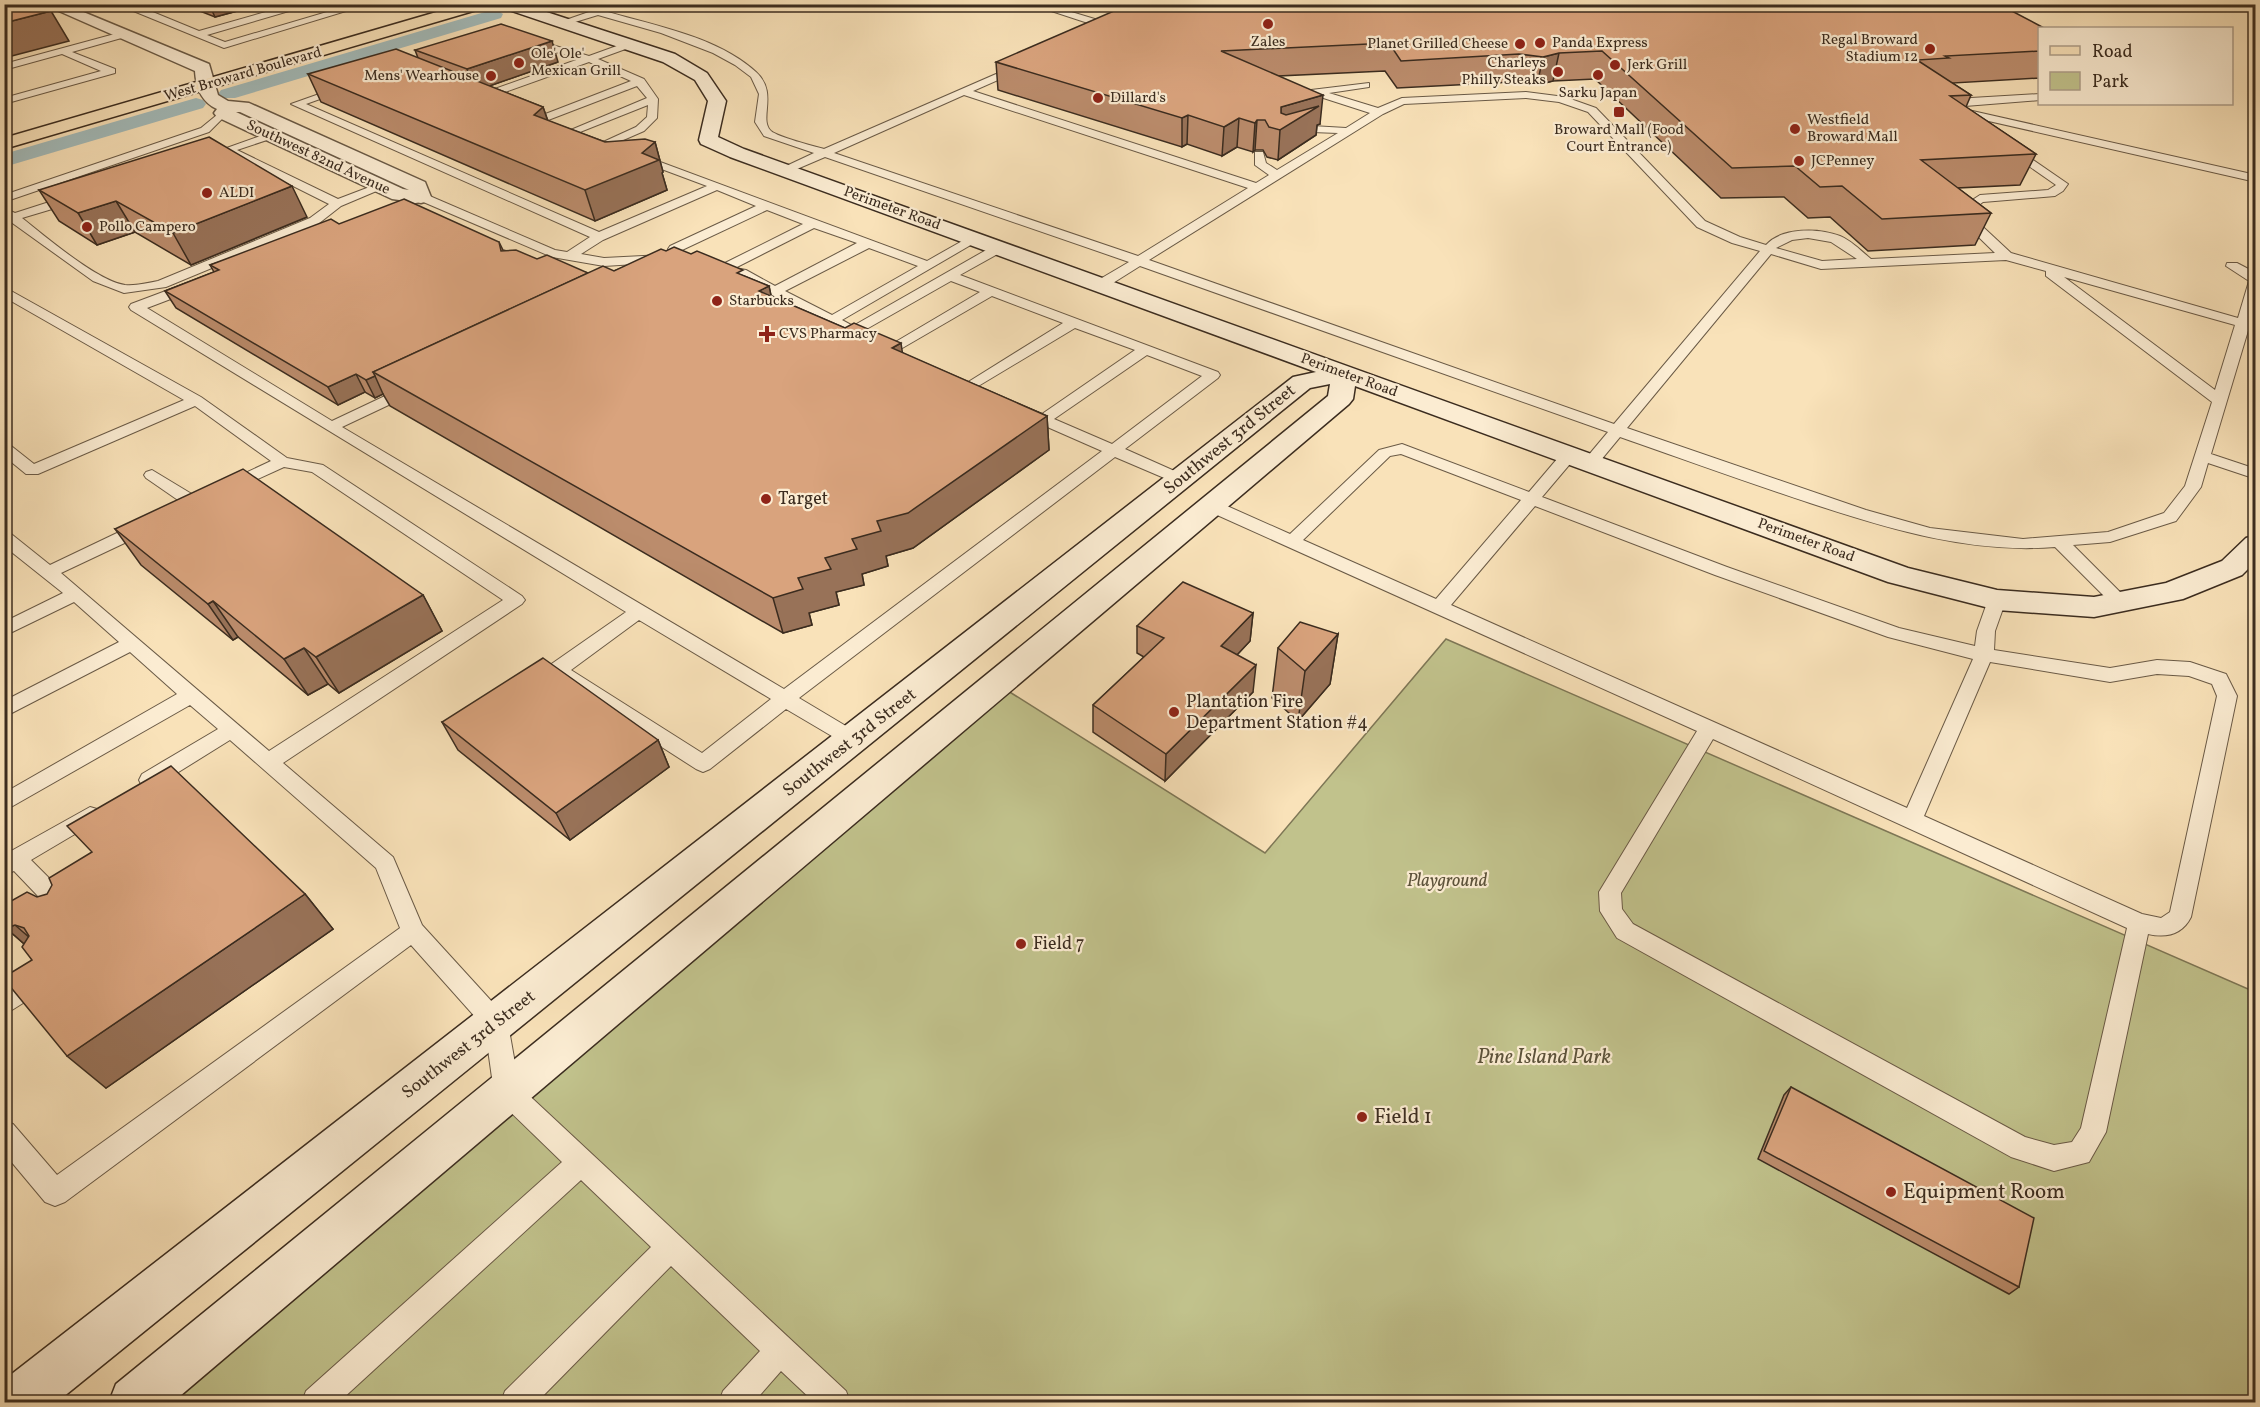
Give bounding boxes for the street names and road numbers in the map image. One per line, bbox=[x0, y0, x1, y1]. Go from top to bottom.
street label: West Broward Boulevard bbox=[162, 42, 324, 108]
street label: Southwest 82nd Avenue bbox=[243, 115, 393, 201]
street label: Perimeter Road bbox=[840, 182, 944, 236]
street label: Perimeter Road bbox=[1297, 349, 1401, 403]
street label: Southwest 3rd Street bbox=[1159, 379, 1301, 501]
street label: Perimeter Road bbox=[1754, 514, 1858, 568]
street label: Southwest 3rd Street bbox=[778, 683, 922, 803]
street label: Southwest 3rd Street bbox=[397, 985, 541, 1105]

